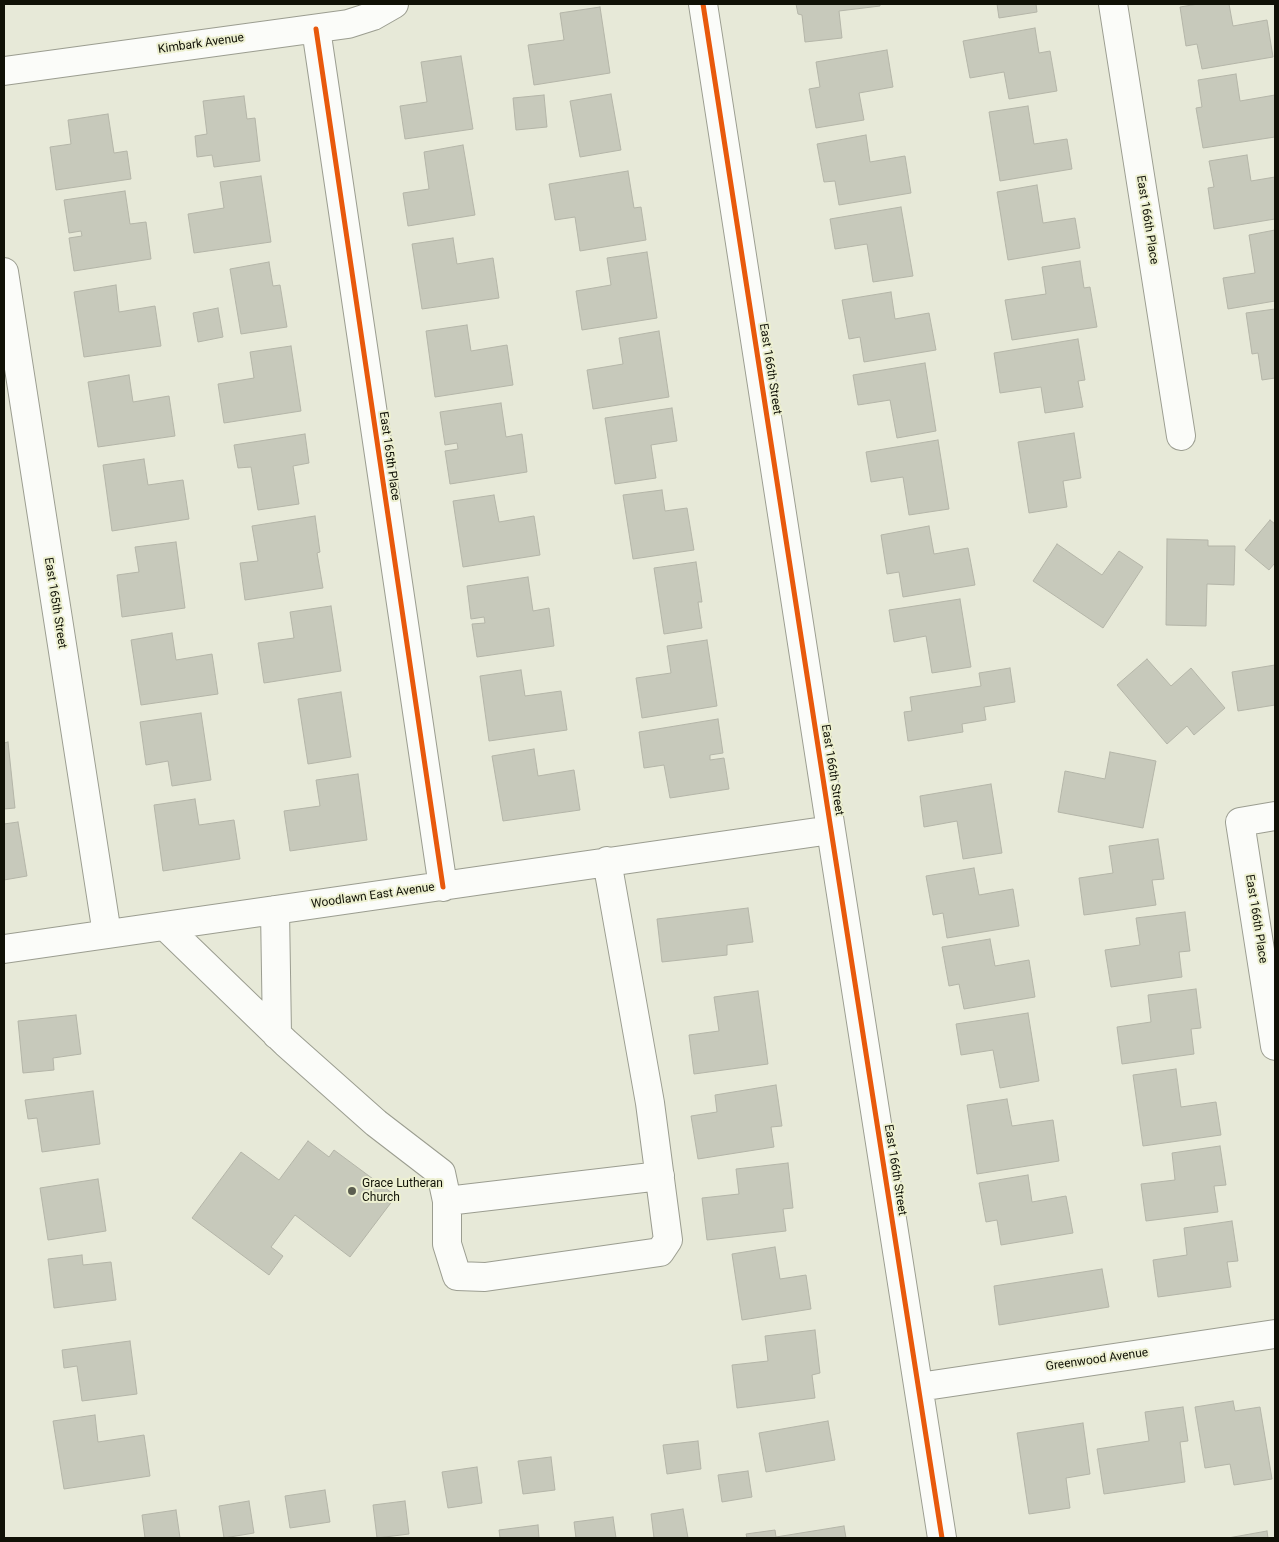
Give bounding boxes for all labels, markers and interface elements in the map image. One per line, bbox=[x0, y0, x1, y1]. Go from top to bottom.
street label: Kimbark Avenue bbox=[157, 31, 245, 57]
street label: East 166th Place bbox=[1133, 175, 1161, 265]
street label: East 166th Street bbox=[756, 323, 784, 415]
street label: East 165th Place bbox=[376, 411, 402, 501]
street label: East 165th Street bbox=[41, 557, 69, 649]
street label: East 166th Street bbox=[818, 724, 846, 816]
street label: East 166th Place bbox=[1242, 874, 1270, 964]
street label: Woodlawn East Avenue bbox=[310, 880, 436, 912]
street label: East 166th Street bbox=[881, 1124, 909, 1216]
place label: Grace Lutheran Church bbox=[362, 1177, 443, 1205]
marker: Grace Lutheran Church bbox=[346, 1185, 358, 1197]
street label: Greenwood Avenue bbox=[1045, 1346, 1149, 1374]

